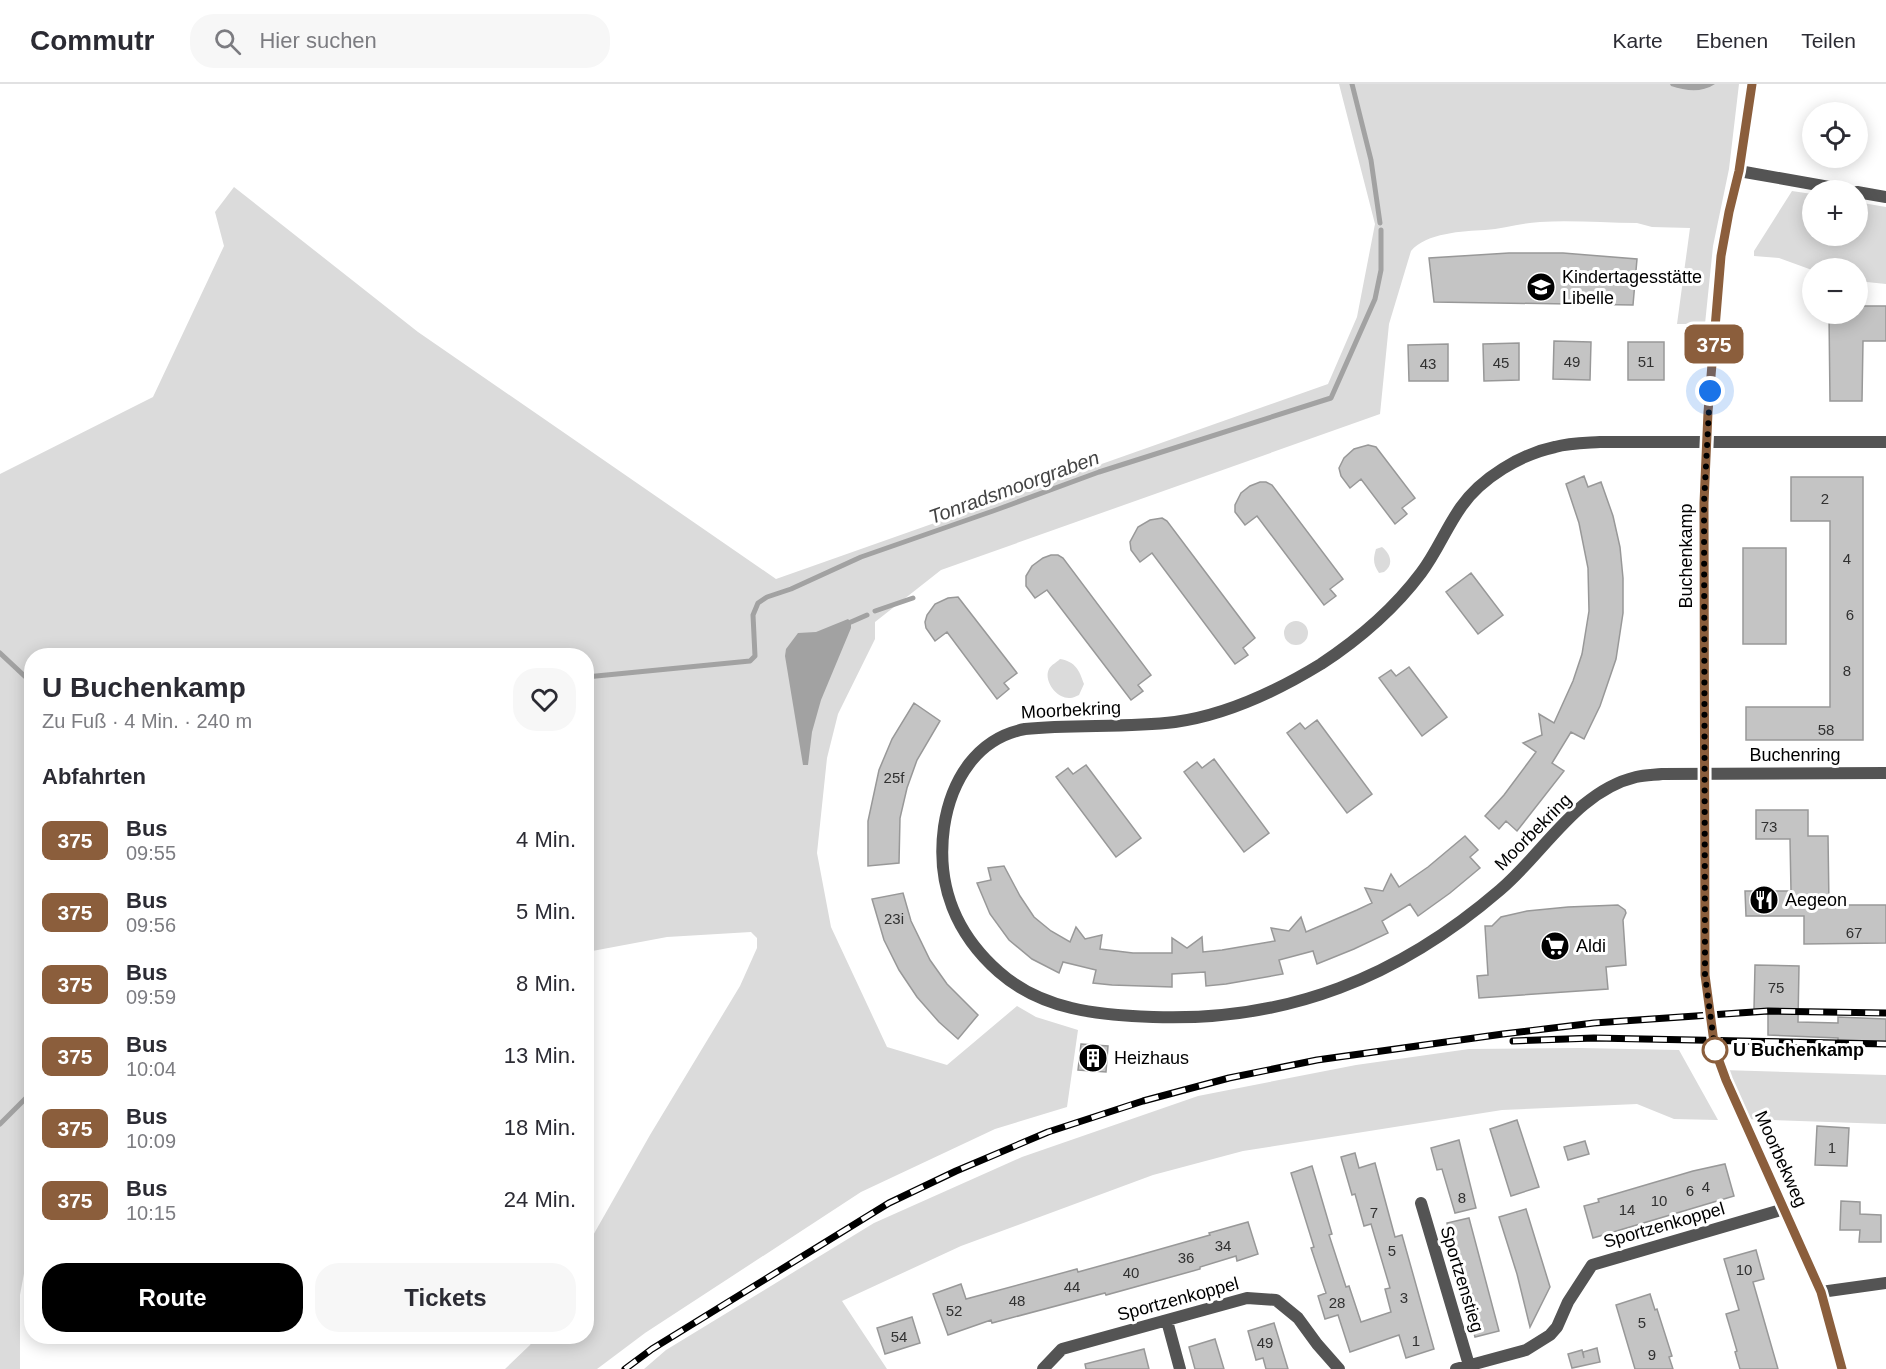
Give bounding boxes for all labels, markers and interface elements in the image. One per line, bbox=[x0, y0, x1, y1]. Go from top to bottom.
search box bbox=[190, 14, 610, 68]
text: Commutr bbox=[30, 25, 154, 56]
icon: search bbox=[211, 25, 244, 58]
text: Hier suchen bbox=[259, 28, 377, 53]
text: Karte bbox=[1613, 29, 1663, 52]
text: Ebenen bbox=[1696, 29, 1768, 52]
text: Teilen bbox=[1801, 29, 1856, 52]
map controls bbox=[1802, 102, 1868, 324]
button: locate bbox=[1802, 102, 1868, 168]
button: + bbox=[1802, 180, 1868, 246]
button: − bbox=[1802, 258, 1868, 324]
place label: Kindertagesstätte Libelle bbox=[1562, 267, 1702, 308]
school or university icon: Kindertagesstätte Libelle bbox=[1525, 271, 1557, 303]
line badge: 375 bbox=[1680, 324, 1748, 364]
text: 375 bbox=[1696, 333, 1732, 356]
house number: 49 bbox=[1564, 353, 1580, 370]
house number: 51 bbox=[1638, 353, 1654, 370]
house number: 45 bbox=[1493, 354, 1509, 371]
house number: 43 bbox=[1420, 355, 1436, 372]
your location bbox=[1695, 376, 1725, 406]
water label: Tonradsmoorgraben bbox=[926, 446, 1102, 528]
house number: 2 bbox=[1821, 490, 1829, 507]
street label: Buchenkamp bbox=[1676, 503, 1696, 609]
house number: 4 bbox=[1843, 550, 1851, 567]
house number: 6 bbox=[1846, 606, 1854, 623]
house number: 8 bbox=[1843, 662, 1851, 679]
button: heart bbox=[513, 668, 576, 731]
text: U Buchenkamp bbox=[42, 672, 246, 703]
street label: Moorbekring bbox=[1021, 697, 1121, 723]
text: Zu Fuß · 4 Min. · 240 m bbox=[42, 710, 252, 732]
house number: 58 bbox=[1818, 721, 1834, 738]
street label: Buchenring bbox=[1749, 745, 1841, 765]
text: Abfahrten bbox=[42, 764, 146, 789]
house number: 25f bbox=[884, 769, 905, 786]
street label: Moorbekring bbox=[1491, 790, 1575, 874]
text: Bus bbox=[126, 816, 168, 841]
house number: 73 bbox=[1761, 818, 1777, 835]
text: 4 Min. bbox=[516, 827, 576, 852]
text: 375 bbox=[57, 829, 93, 852]
text: 09:55 bbox=[126, 842, 176, 864]
restaurant icon: Aegeon bbox=[1748, 884, 1780, 916]
text: Bus bbox=[126, 888, 168, 913]
place label: Aegeon bbox=[1785, 890, 1847, 910]
text: 5 Min. bbox=[516, 899, 576, 924]
text: 375 bbox=[57, 901, 93, 924]
house number: 23i bbox=[884, 910, 904, 927]
text: 09:56 bbox=[126, 914, 176, 936]
house number: 67 bbox=[1846, 924, 1862, 941]
supermarket icon: Aldi bbox=[1539, 930, 1571, 962]
place label: Aldi bbox=[1576, 936, 1606, 956]
text: Bus bbox=[126, 960, 168, 985]
text: 8 Min. bbox=[516, 971, 576, 996]
text: 375 bbox=[57, 973, 93, 996]
house number: 75 bbox=[1768, 979, 1784, 996]
text: 09:59 bbox=[126, 986, 176, 1008]
text: Bus bbox=[126, 1032, 168, 1057]
marker: U Buchenkamp bbox=[1702, 1037, 1728, 1063]
place label: U Buchenkamp bbox=[1733, 1040, 1864, 1060]
building icon: Heizhaus bbox=[1077, 1042, 1109, 1074]
text: 13 Min. bbox=[504, 1043, 576, 1068]
text: 375 bbox=[57, 1045, 93, 1068]
place label: Heizhaus bbox=[1114, 1048, 1189, 1068]
text: 10:04 bbox=[126, 1058, 176, 1080]
text: Bus bbox=[126, 1104, 168, 1129]
street label: Moorbekweg bbox=[1751, 1108, 1811, 1210]
text: 18 Min. bbox=[504, 1115, 576, 1140]
text: 375 bbox=[57, 1117, 93, 1140]
text: 10:09 bbox=[126, 1130, 176, 1152]
house number: 1 bbox=[1828, 1139, 1836, 1156]
text: Bus bbox=[126, 1176, 168, 1201]
house number: 4 bbox=[1702, 1178, 1710, 1195]
house number: 6 bbox=[1686, 1182, 1694, 1199]
text: 24 Min. bbox=[504, 1187, 576, 1212]
text: 375 bbox=[57, 1189, 93, 1212]
house number: 8 bbox=[1458, 1189, 1466, 1206]
house number: 10 bbox=[1651, 1192, 1667, 1209]
street label: Sportzenkoppel bbox=[1601, 1198, 1727, 1252]
house number: 14 bbox=[1619, 1201, 1635, 1218]
text: 10:15 bbox=[126, 1202, 176, 1224]
house number: 7 bbox=[1370, 1204, 1378, 1221]
street label: Sportzenstieg bbox=[1436, 1223, 1488, 1335]
house number: 34 bbox=[1215, 1237, 1231, 1254]
house number: 5 bbox=[1388, 1242, 1396, 1259]
house number: 36 bbox=[1178, 1249, 1194, 1266]
house number: 10 bbox=[1736, 1261, 1752, 1278]
button: Route bbox=[42, 1263, 303, 1332]
button: Tickets bbox=[315, 1263, 576, 1332]
house number: 40 bbox=[1123, 1264, 1139, 1281]
street label: Sportzenkoppel bbox=[1115, 1273, 1241, 1325]
house number: 44 bbox=[1064, 1278, 1080, 1295]
house number: 3 bbox=[1400, 1289, 1408, 1306]
house number: 48 bbox=[1009, 1292, 1025, 1309]
house number: 28 bbox=[1329, 1294, 1345, 1311]
house number: 52 bbox=[946, 1302, 962, 1319]
house number: 5 bbox=[1638, 1314, 1646, 1331]
house number: 54 bbox=[891, 1328, 907, 1345]
house number: 1 bbox=[1412, 1332, 1420, 1349]
house number: 49 bbox=[1257, 1334, 1273, 1351]
house number: 9 bbox=[1648, 1346, 1656, 1363]

